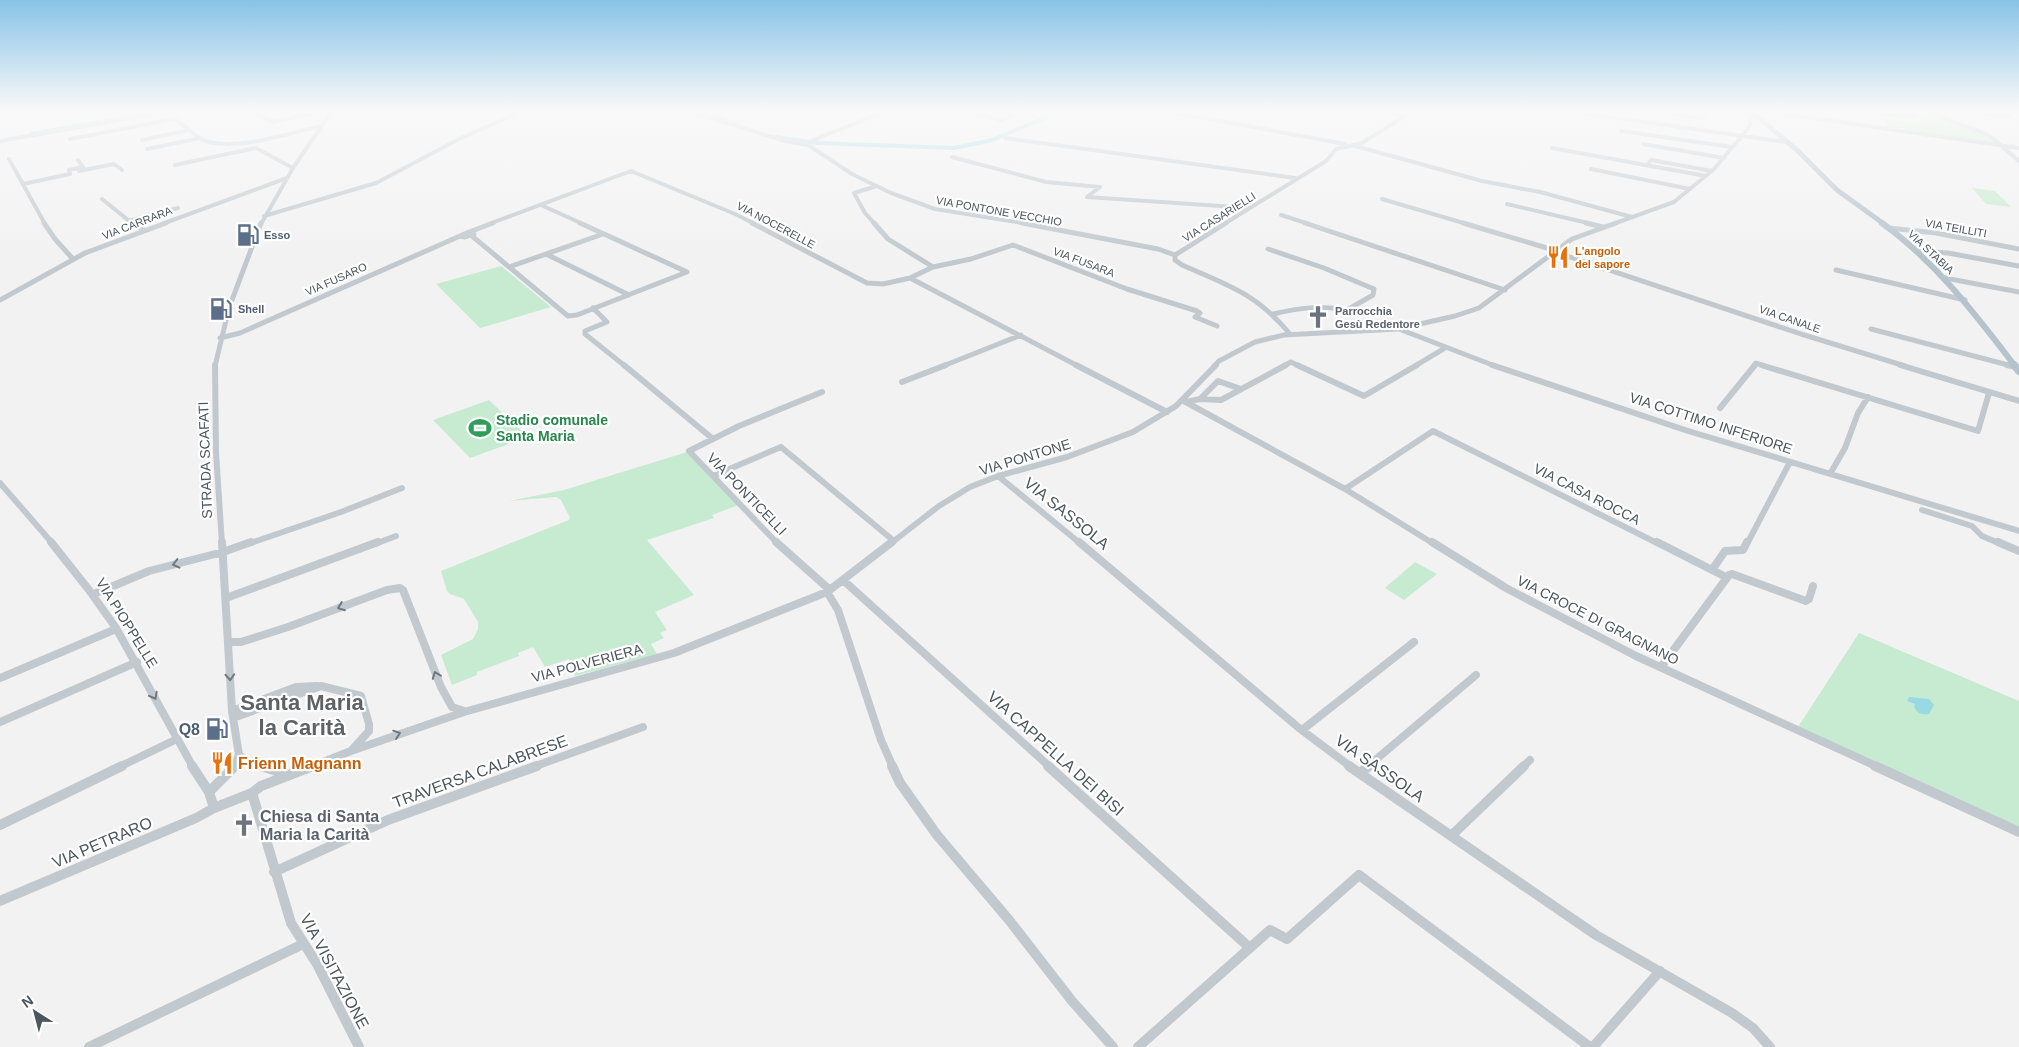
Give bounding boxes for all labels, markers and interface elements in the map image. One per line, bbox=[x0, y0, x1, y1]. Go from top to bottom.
street label: VIA CASARIELLI bbox=[1180, 190, 1258, 244]
street label: VIA PONTONE VECCHIO bbox=[935, 194, 1063, 228]
street label: VIA NOCERELLE bbox=[735, 199, 817, 251]
street label: VIA CARRARA bbox=[100, 204, 174, 242]
street label: VIA TEILLITI bbox=[1924, 217, 1988, 239]
fuel station icon: Esso bbox=[235, 222, 261, 248]
street label: VIA STABIA bbox=[1906, 228, 1957, 277]
place label: Esso bbox=[264, 229, 291, 241]
restaurant icon: L'angolo del sapore bbox=[1545, 244, 1571, 270]
street label: VIA FUSARA bbox=[1052, 245, 1117, 279]
place label: L'angolo del sapore bbox=[1575, 245, 1630, 270]
street label: VIA FUSARO bbox=[303, 260, 369, 298]
fuel station icon: Shell bbox=[208, 296, 234, 322]
place label: Shell bbox=[238, 303, 264, 315]
street label: VIA CANALE bbox=[1758, 303, 1822, 335]
church icon: Parrocchia Gesù Redentore bbox=[1305, 304, 1331, 330]
place label: Parrocchia Gesù Redentore bbox=[1335, 305, 1420, 330]
street label: VIA COTTIMO INFERIORE bbox=[1628, 389, 1794, 457]
street label: STRADA SCAFATI bbox=[195, 401, 215, 519]
place label: Stadio comunale Santa Maria bbox=[496, 412, 608, 444]
sports icon: Stadio comunale Santa Maria bbox=[467, 415, 493, 441]
street label: VIA PONTONE bbox=[977, 436, 1073, 478]
street label: VIA PONTICELLI bbox=[704, 450, 790, 538]
street label: VIA CASA ROCCA bbox=[1531, 460, 1644, 528]
street label: VIA SASSOLA bbox=[1021, 474, 1113, 553]
one-way arrow bbox=[171, 558, 180, 569]
street label: VIA CROCE DI GRAGNANO bbox=[1514, 572, 1682, 668]
street label: VIA PIOPPELLE bbox=[93, 575, 161, 671]
one-way arrow bbox=[337, 601, 346, 611]
street label: VIA POLVERIERA bbox=[530, 640, 645, 685]
one-way arrow bbox=[432, 671, 442, 680]
one-way arrow bbox=[225, 673, 235, 681]
street label: VIA CAPPELLA DEI BISI bbox=[984, 688, 1127, 819]
one-way arrow bbox=[148, 690, 158, 699]
district label: Santa Maria la Carità bbox=[240, 690, 365, 740]
fuel station icon: Q8 bbox=[204, 716, 230, 742]
place label: Q8 bbox=[179, 721, 200, 738]
one-way arrow bbox=[392, 730, 401, 740]
street label: TRAVERSA CALABRESE bbox=[391, 732, 570, 811]
street label: VIA SASSOLA bbox=[1332, 732, 1427, 805]
restaurant icon: Frienn Magnann bbox=[209, 750, 235, 776]
place label: Frienn Magnann bbox=[238, 755, 362, 772]
place label: Chiesa di Santa Maria la Carità bbox=[260, 808, 379, 843]
church icon: Chiesa di Santa Maria la Carità bbox=[231, 812, 257, 838]
street label: VIA PETRARO bbox=[50, 814, 155, 871]
street label: VIA VISITAZIONE bbox=[297, 911, 372, 1032]
north arrow bbox=[10, 987, 60, 1037]
text: N bbox=[19, 992, 36, 1011]

